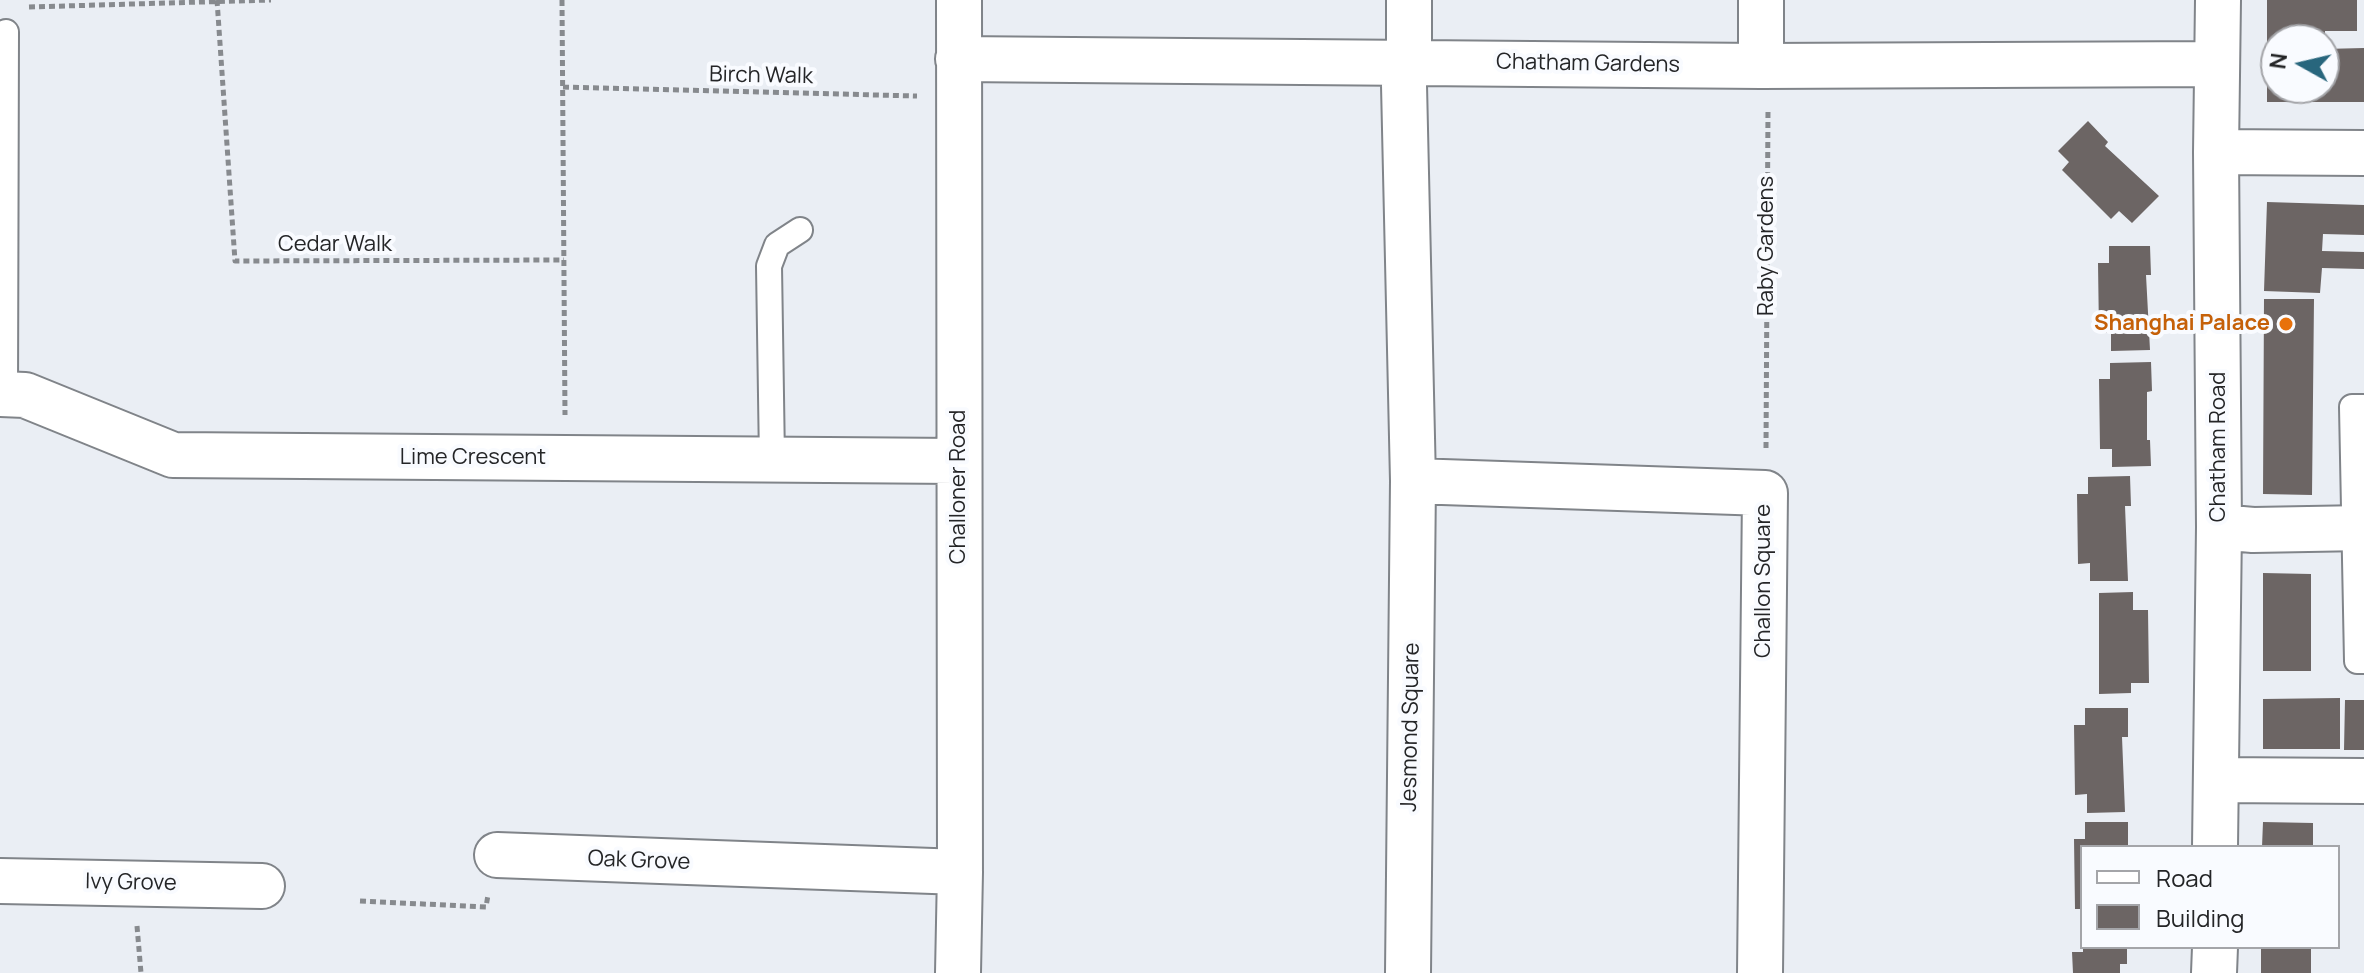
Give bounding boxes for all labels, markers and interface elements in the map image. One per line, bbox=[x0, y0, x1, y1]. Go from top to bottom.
north arrow bbox=[2260, 24, 2340, 104]
street label: Chatham Gardens bbox=[1496, 49, 1680, 79]
text: N bbox=[2262, 51, 2294, 71]
street label: Birch Walk bbox=[709, 62, 813, 90]
street label: Raby Gardens bbox=[1754, 176, 1780, 316]
street label: Cedar Walk bbox=[278, 232, 392, 258]
place label: Shanghai Palace bbox=[2094, 311, 2270, 337]
marker: Shanghai Palace bbox=[2277, 315, 2295, 333]
street label: Chatham Road bbox=[2206, 372, 2232, 522]
street label: Challoner Road bbox=[946, 410, 972, 564]
street label: Lime Crescent bbox=[400, 445, 546, 471]
street label: Challon Square bbox=[1751, 504, 1777, 658]
street label: Jesmond Square bbox=[1396, 642, 1426, 812]
legend bbox=[2080, 845, 2340, 949]
street label: Oak Grove bbox=[587, 846, 691, 876]
text: Road bbox=[2156, 861, 2213, 894]
street label: Ivy Grove bbox=[85, 869, 177, 897]
text: Building bbox=[2156, 901, 2244, 934]

